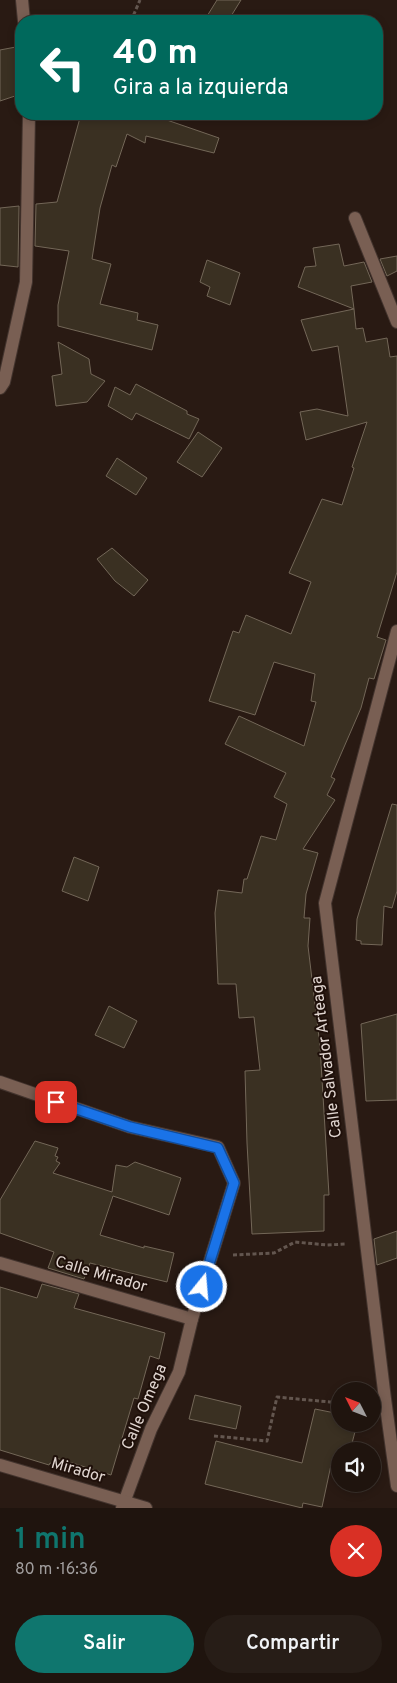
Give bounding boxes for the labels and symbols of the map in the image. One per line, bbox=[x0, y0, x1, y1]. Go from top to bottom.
street label: Calle Salvador Arteaga bbox=[307, 975, 347, 1139]
pin bbox=[35, 1081, 77, 1123]
street label: Calle Mirador bbox=[53, 1252, 149, 1298]
position arrow bbox=[175, 1260, 227, 1312]
street label: Calle Omega bbox=[118, 1361, 172, 1453]
north arrow bbox=[331, 1382, 381, 1432]
street label: Mirador bbox=[49, 1454, 107, 1488]

